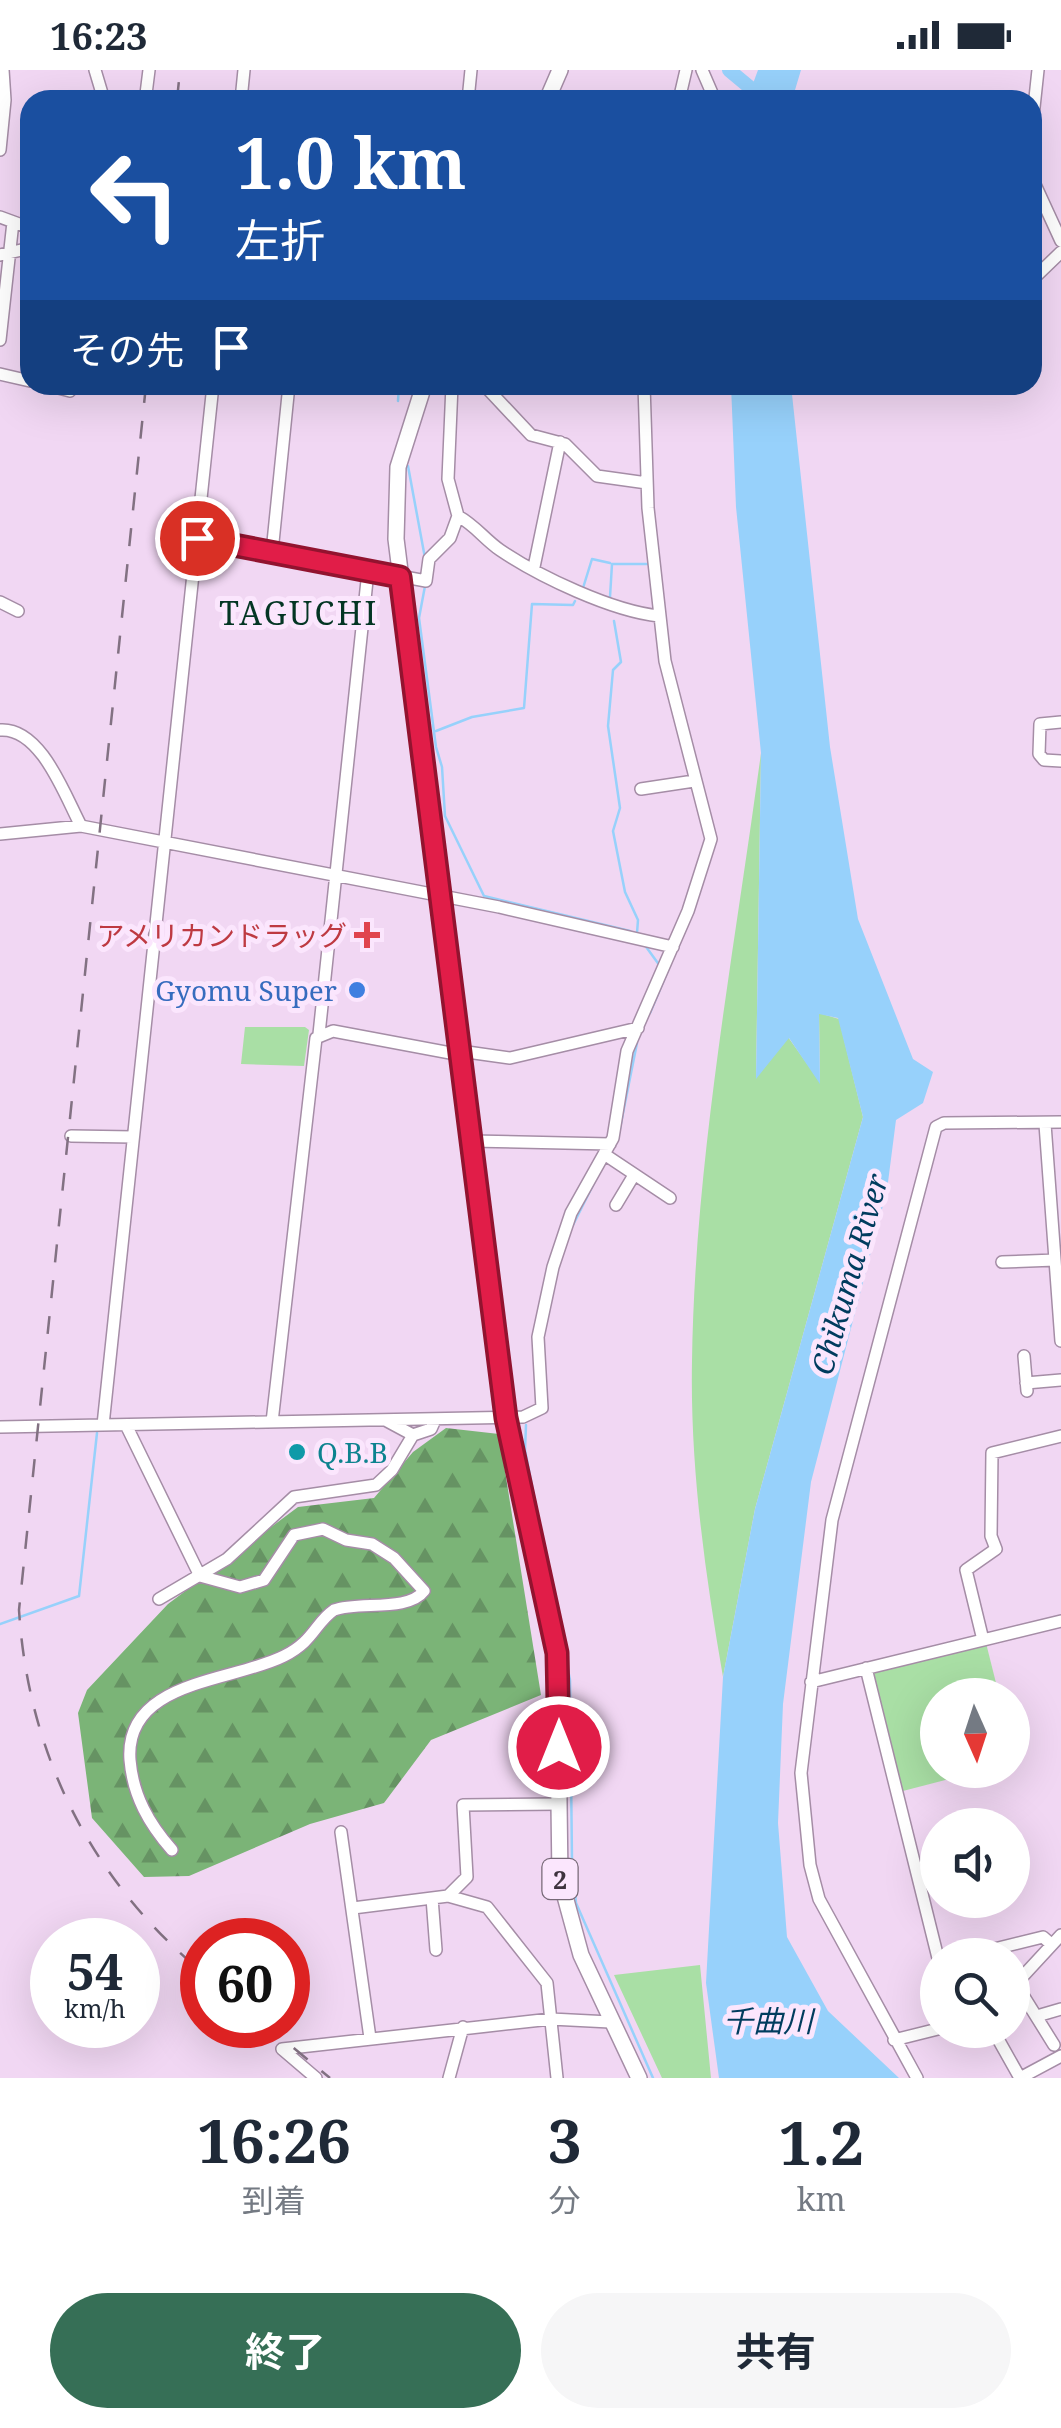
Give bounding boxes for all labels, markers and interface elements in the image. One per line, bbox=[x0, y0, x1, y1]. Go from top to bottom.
text: 16:23 bbox=[50, 9, 147, 61]
text: 1.0 km bbox=[235, 114, 467, 210]
icon: left bbox=[70, 130, 200, 260]
text: 左折 bbox=[235, 209, 325, 270]
icon: arrive bbox=[204, 320, 259, 375]
text: その先 bbox=[70, 323, 184, 375]
pin bbox=[155, 496, 240, 581]
icon: arrive bbox=[170, 511, 225, 566]
district label: TAGUCHI bbox=[219, 591, 379, 634]
place label: アメリカンドラッグ bbox=[96, 916, 347, 954]
marker: アメリカンドラッグ bbox=[356, 924, 378, 946]
place label: Gyomu Super bbox=[155, 971, 337, 1009]
marker: Gyomu Super bbox=[346, 979, 368, 1001]
water label: Chikuma River bbox=[801, 1168, 897, 1379]
place label: Q.B.B bbox=[317, 1433, 388, 1471]
marker: Q.B.B bbox=[286, 1441, 308, 1463]
north arrow bbox=[920, 1678, 1030, 1788]
map controls bbox=[920, 1678, 1030, 2048]
position arrow bbox=[507, 1695, 611, 1799]
button: sound bbox=[920, 1808, 1030, 1918]
road number: 2 bbox=[542, 1859, 578, 1899]
speed limit sign: 60 bbox=[180, 1918, 310, 2048]
text: 54 bbox=[67, 1937, 123, 2005]
button: search bbox=[920, 1938, 1030, 2048]
text: km/h bbox=[64, 1991, 126, 2025]
water label: 千曲川 bbox=[723, 2000, 816, 2041]
text: 16:26 bbox=[197, 2099, 351, 2181]
text: 3 bbox=[548, 2099, 582, 2181]
text: 1.2 bbox=[779, 2101, 864, 2183]
text: km bbox=[797, 2177, 846, 2220]
text: 到着 bbox=[242, 2178, 306, 2221]
text: 分 bbox=[549, 2178, 581, 2221]
button: 終了 bbox=[50, 2293, 521, 2408]
button: 共有 bbox=[541, 2293, 1011, 2408]

